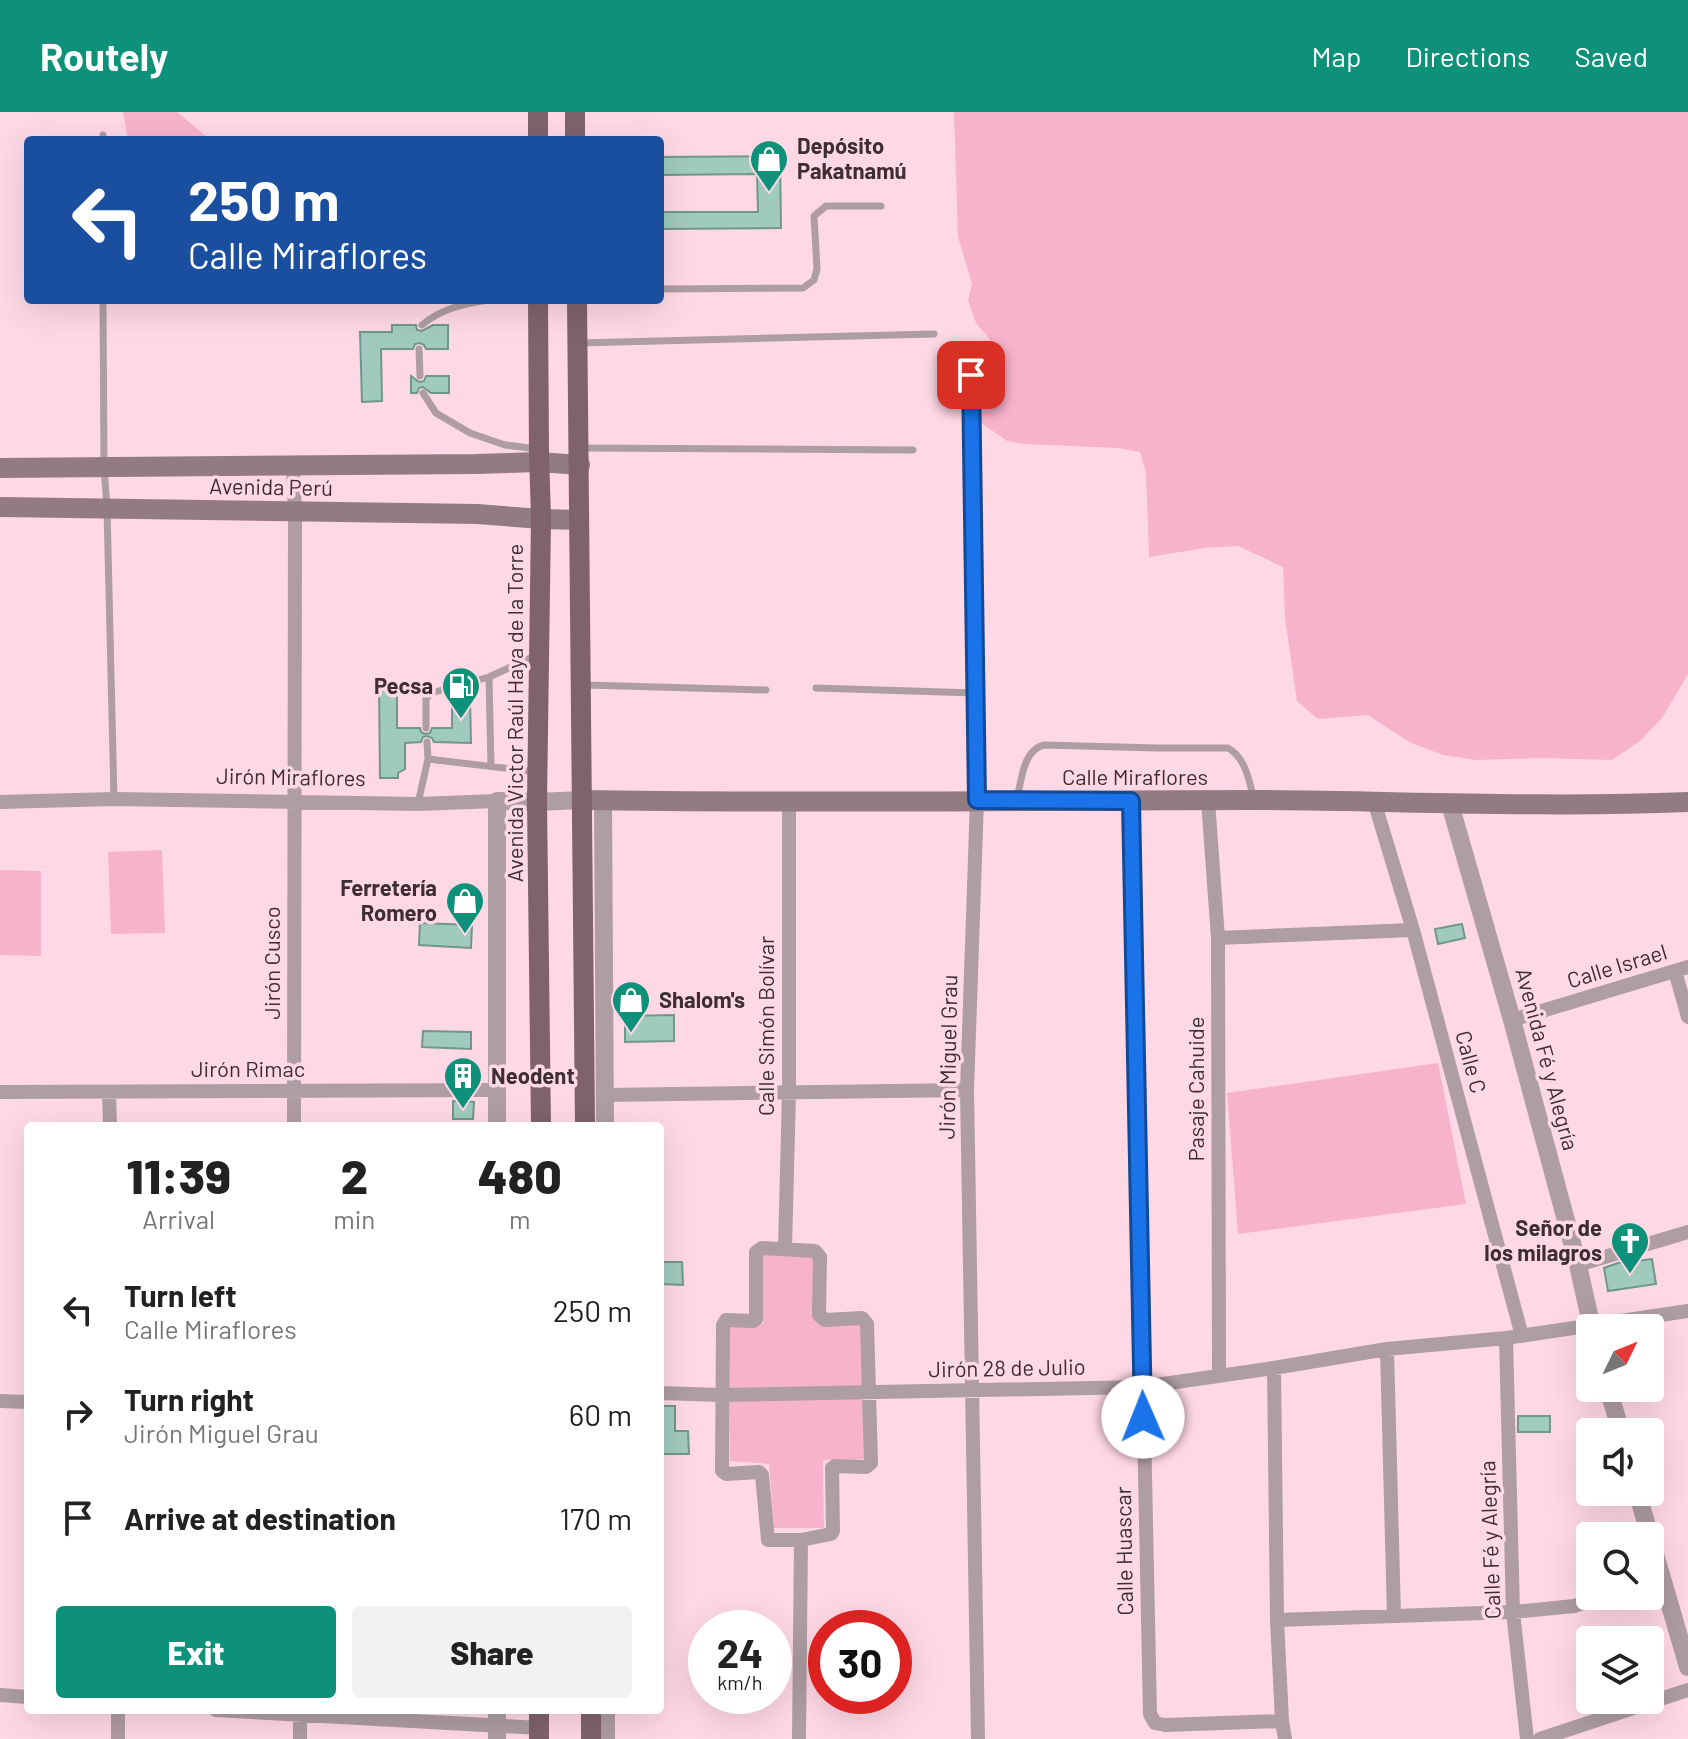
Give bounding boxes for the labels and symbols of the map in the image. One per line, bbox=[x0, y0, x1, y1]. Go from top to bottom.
place label: Depósito Pakatnamú bbox=[797, 132, 907, 183]
shop icon: Depósito Pakatnamú bbox=[748, 138, 790, 193]
pin bbox=[937, 341, 1005, 409]
street label: Avenida Perú bbox=[209, 472, 333, 500]
street label: Avenida Victor Raúl Haya de la Torre bbox=[501, 544, 527, 882]
fuel station icon: Pecsa bbox=[440, 665, 482, 720]
place label: Pecsa bbox=[374, 672, 433, 698]
street label: Jirón Miraflores bbox=[216, 762, 366, 790]
street label: Calle Miraflores bbox=[1062, 763, 1208, 789]
place label: Ferretería Romero bbox=[340, 874, 437, 925]
shop icon: Ferretería Romero bbox=[444, 880, 486, 935]
street label: Jirón Cusco bbox=[258, 906, 284, 1020]
street label: Calle Simón Bolívar bbox=[752, 936, 778, 1116]
street label: Calle Israel bbox=[1564, 938, 1670, 993]
street label: Avenida Fé y Alegría bbox=[1511, 965, 1585, 1153]
street label: Jirón Miguel Grau bbox=[933, 974, 961, 1140]
shop icon: Shalom's bbox=[610, 979, 652, 1034]
place label: Shalom's bbox=[659, 986, 745, 1012]
street label: Pasaje Cahuide bbox=[1182, 1017, 1208, 1161]
street label: Calle C bbox=[1451, 1027, 1493, 1096]
street label: Jirón Rimac bbox=[191, 1055, 305, 1081]
building icon: Neodent bbox=[442, 1055, 484, 1110]
place label: Neodent bbox=[491, 1062, 575, 1088]
place label: Señor de los milagros bbox=[1484, 1214, 1602, 1265]
church icon: Señor de los milagros bbox=[1609, 1220, 1651, 1275]
north arrow bbox=[1576, 1314, 1664, 1402]
street label: Jirón 28 de Julio bbox=[928, 1353, 1086, 1381]
position arrow bbox=[1101, 1375, 1185, 1459]
street label: Calle Fé y Alegría bbox=[1473, 1460, 1505, 1620]
street label: Calle Huascar bbox=[1109, 1486, 1137, 1616]
speed limit sign: 30 bbox=[808, 1610, 912, 1714]

